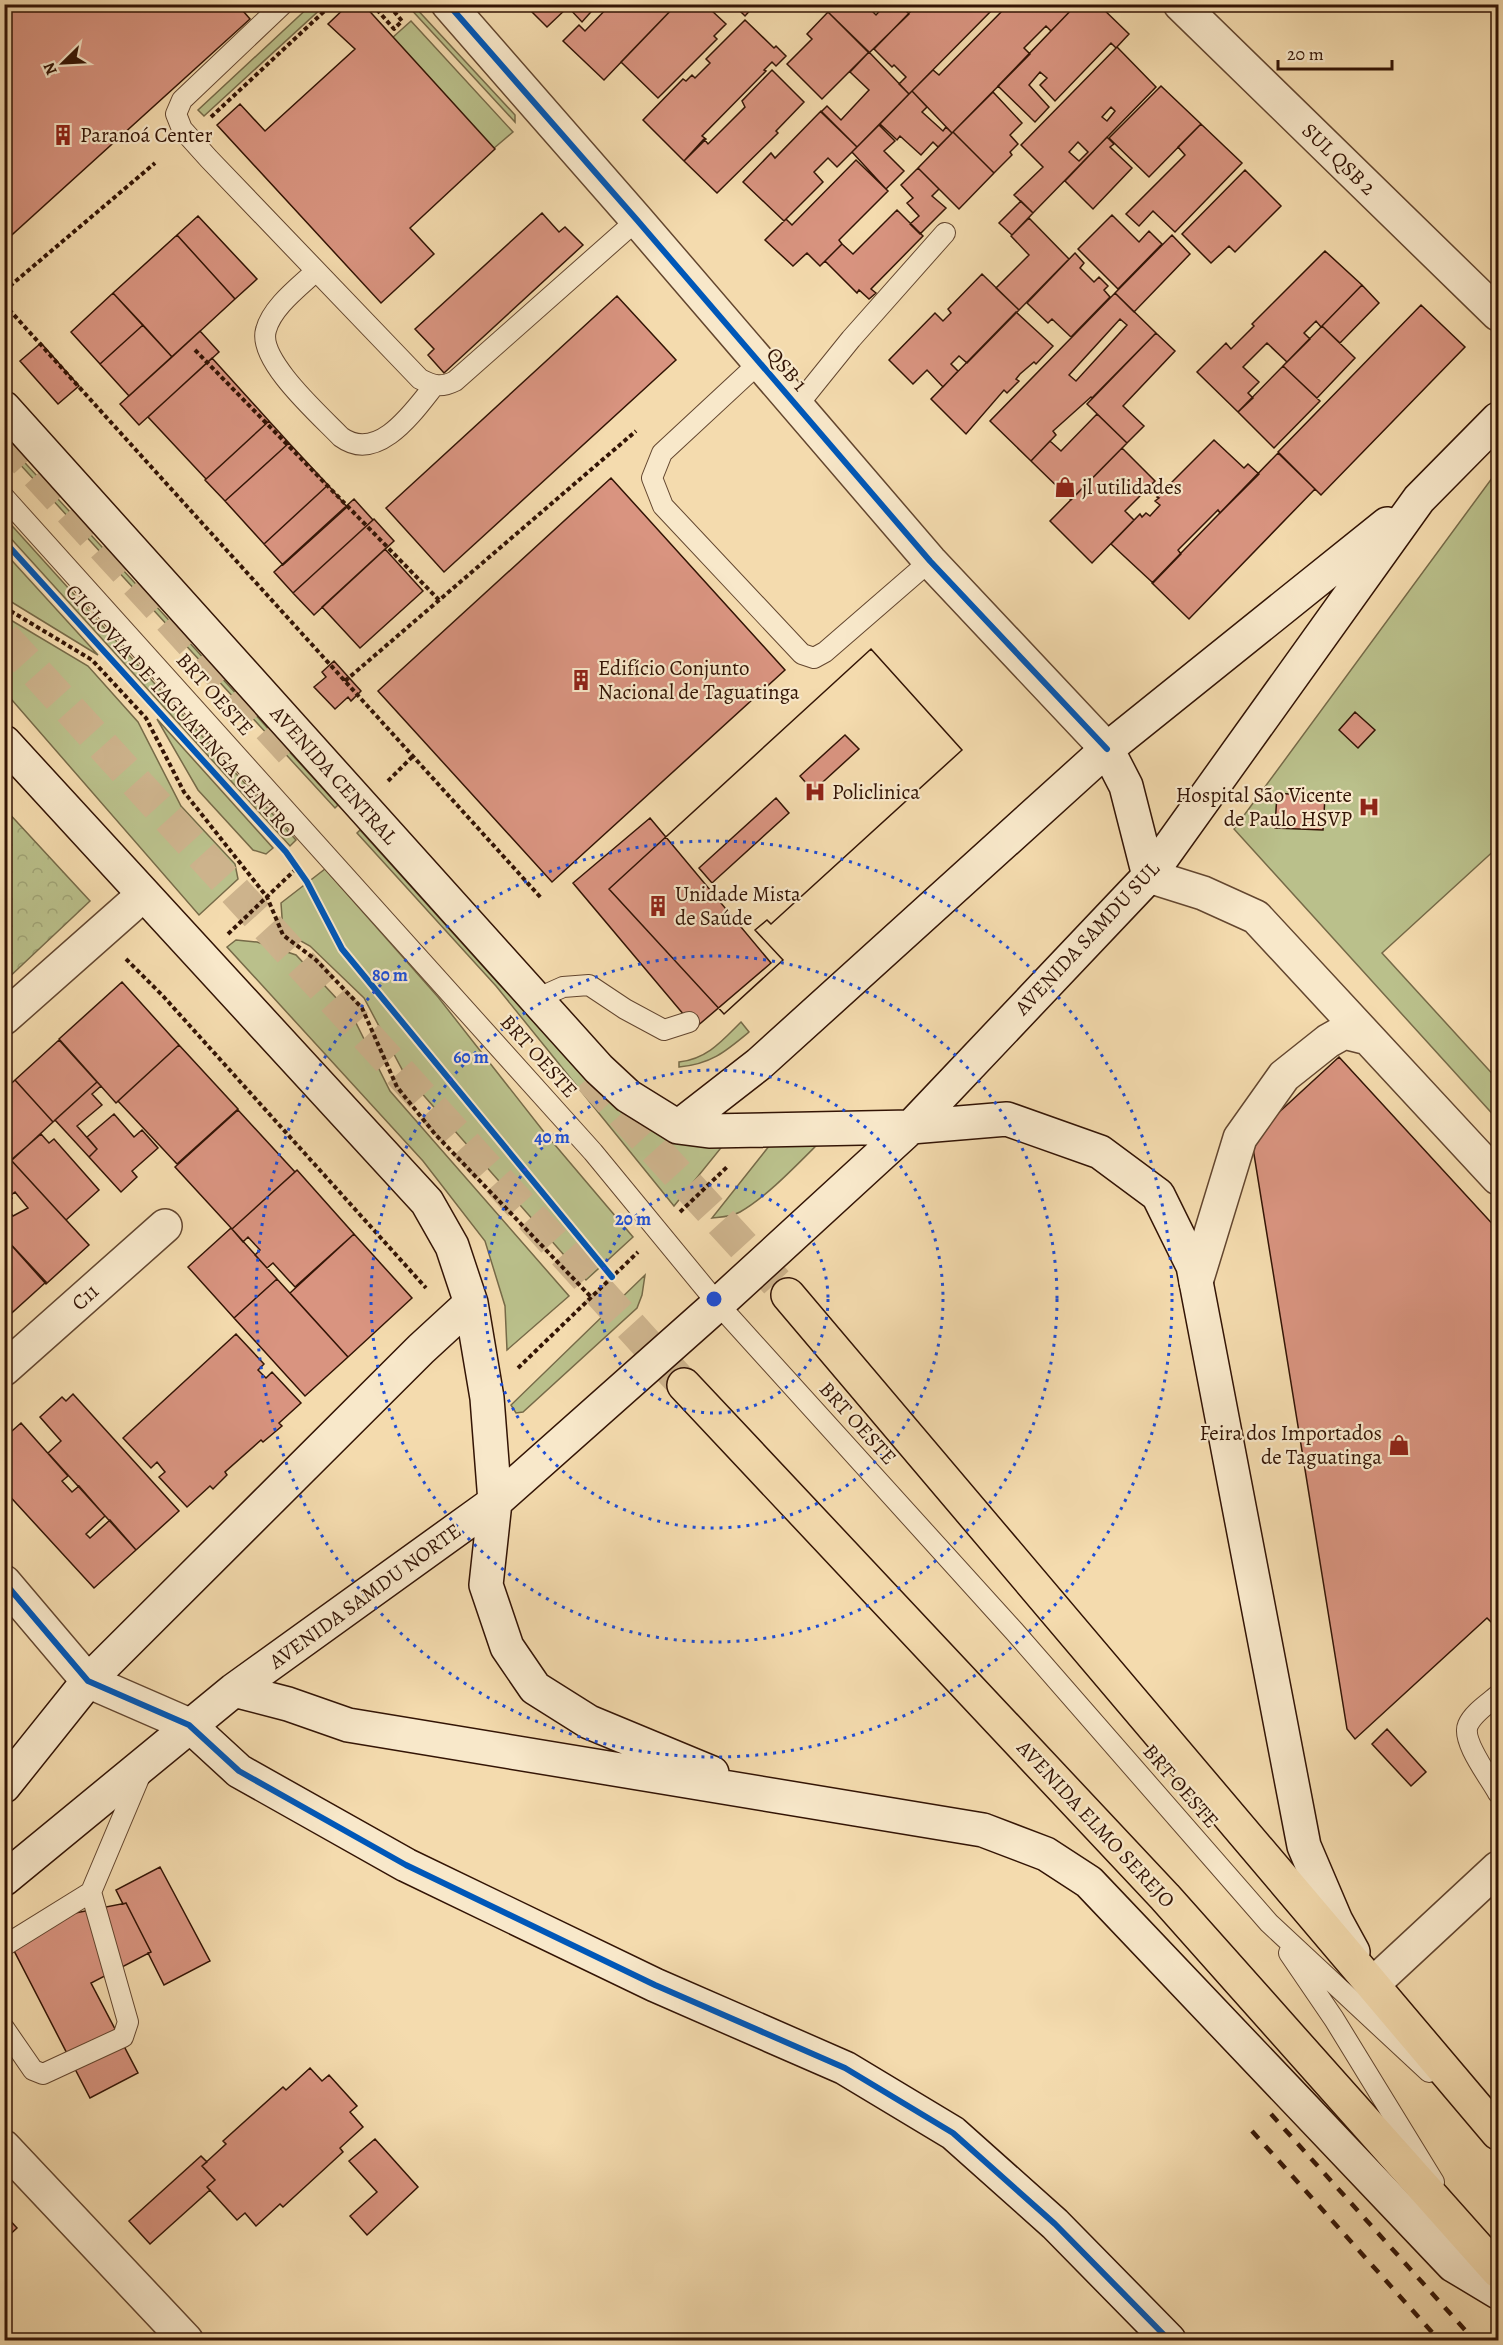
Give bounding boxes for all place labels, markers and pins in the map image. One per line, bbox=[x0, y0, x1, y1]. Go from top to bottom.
place label: Paranoá Center bbox=[80, 121, 213, 149]
building icon: Paranoá Center bbox=[51, 123, 75, 147]
place label: jl utilidades bbox=[1082, 473, 1182, 501]
shop icon: jl utilidades bbox=[1053, 475, 1077, 499]
place label: Edifício Conjunto Nacional de Taguatinga bbox=[598, 654, 800, 706]
building icon: Edifício Conjunto Nacional de Taguatinga bbox=[569, 668, 593, 692]
place label: Policlinica bbox=[832, 778, 920, 806]
hospital icon: Policlinica bbox=[803, 780, 827, 804]
place label: Hospital São Vicente de Paulo HSVP bbox=[1176, 781, 1352, 833]
hospital icon: Hospital São Vicente de Paulo HSVP bbox=[1357, 795, 1381, 819]
place label: Unidade Mista de Saúde bbox=[675, 880, 801, 932]
building icon: Unidade Mista de Saúde bbox=[646, 894, 670, 918]
centre of rings bbox=[704, 1289, 724, 1309]
place label: Feira dos Importados de Taguatinga bbox=[1199, 1419, 1382, 1471]
shop icon: Feira dos Importados de Taguatinga bbox=[1387, 1433, 1411, 1457]

